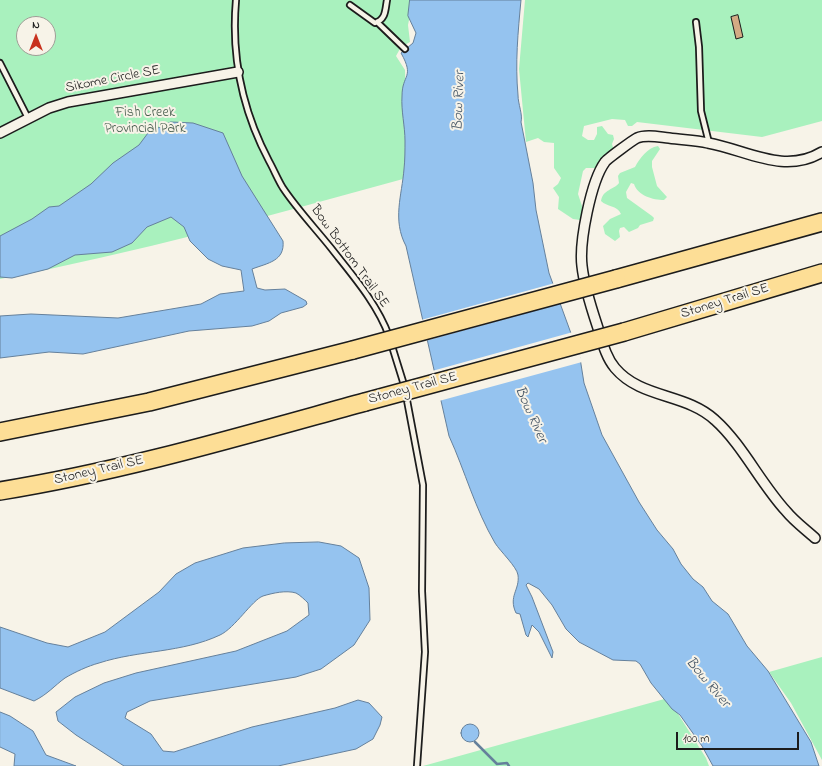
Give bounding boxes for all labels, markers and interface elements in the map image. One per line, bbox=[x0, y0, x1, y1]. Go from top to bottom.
north arrow bbox=[16, 16, 56, 56]
text: N bbox=[32, 17, 40, 33]
street label: Sikome Circle SE bbox=[64, 63, 162, 97]
water label: Bow River bbox=[450, 71, 470, 131]
park label: Fish Creek Provincial Park bbox=[104, 106, 186, 138]
street label: Bow Bottom Trail SE bbox=[306, 202, 392, 312]
street label: Stoney Trail SE bbox=[679, 281, 771, 323]
street label: Stoney Trail SE bbox=[367, 369, 459, 409]
water label: Bow River bbox=[510, 384, 550, 446]
street label: Stoney Trail SE bbox=[53, 453, 145, 489]
water label: Bow River bbox=[681, 654, 733, 712]
scale bar bbox=[678, 724, 801, 750]
text: 100 m bbox=[683, 730, 710, 748]

